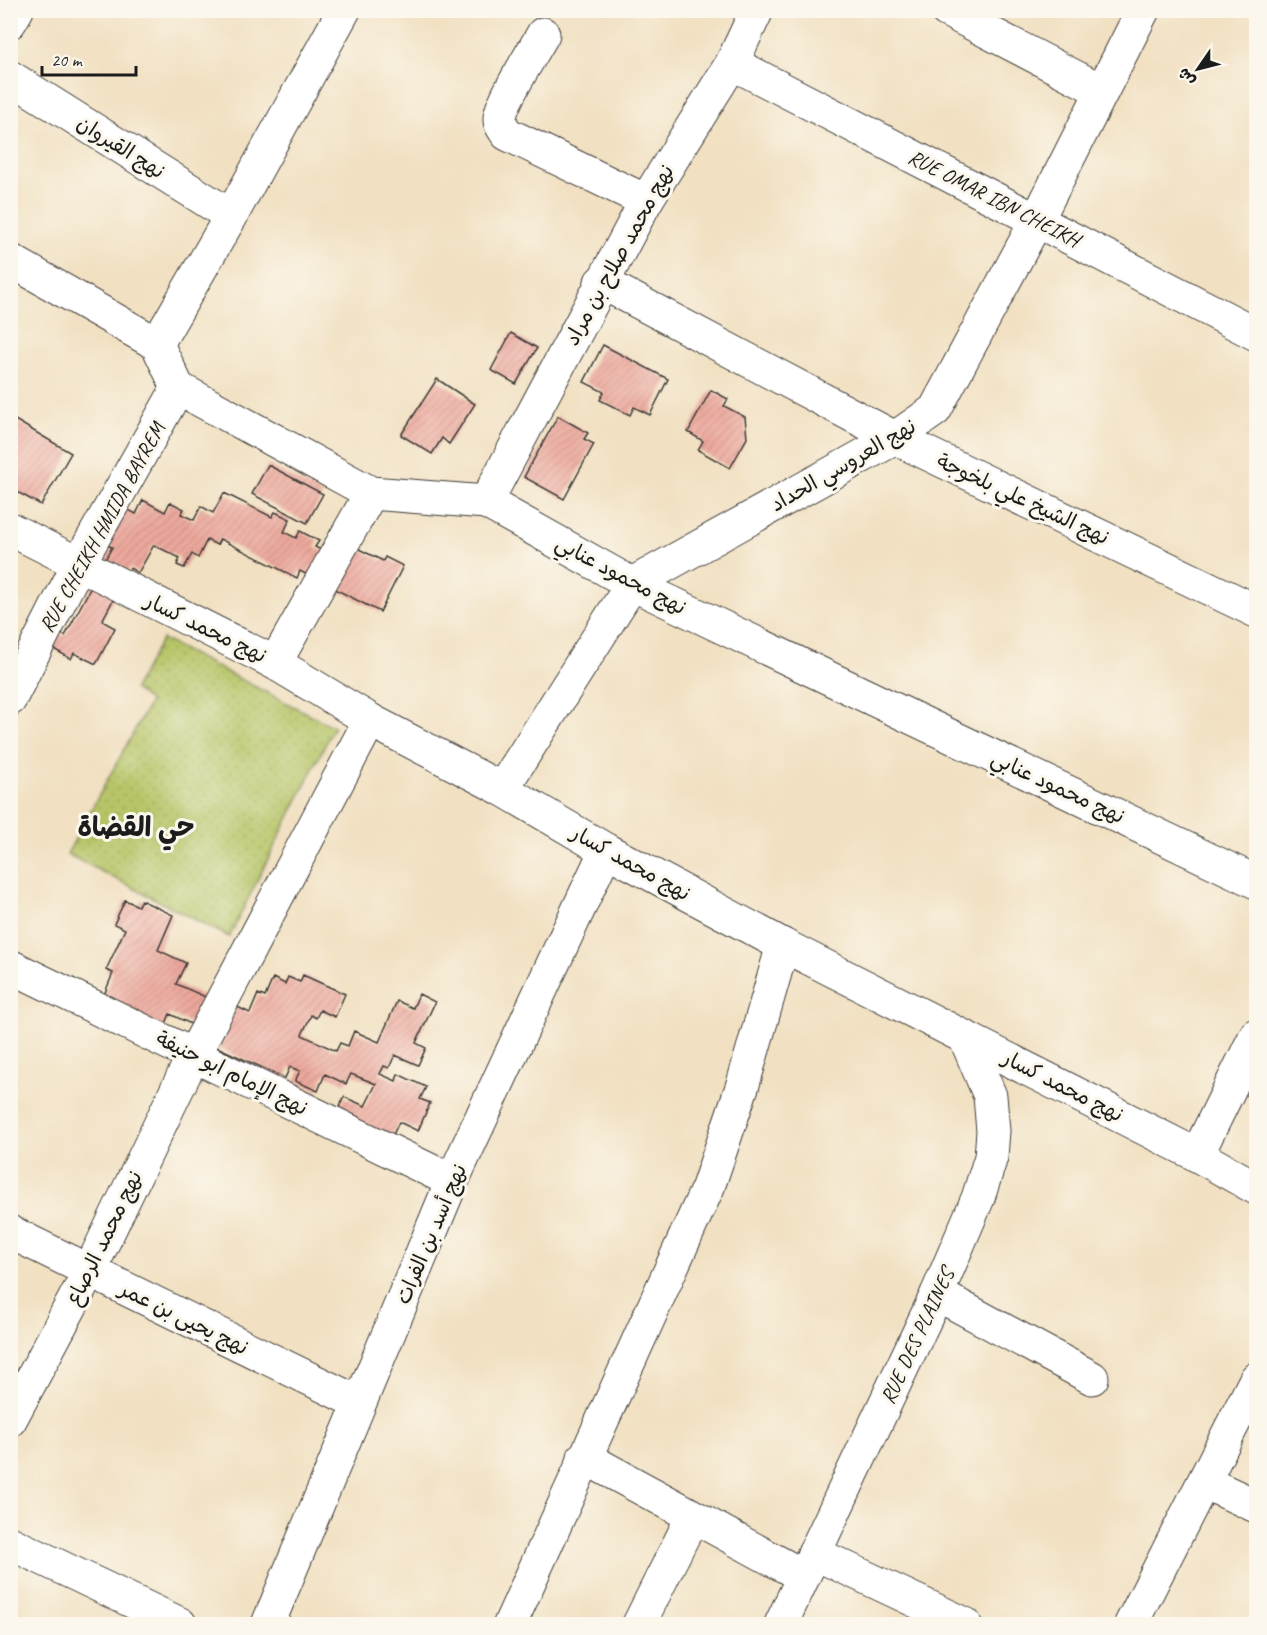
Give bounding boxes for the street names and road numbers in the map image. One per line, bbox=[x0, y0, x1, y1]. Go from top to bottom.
street label: نهج القيروان bbox=[72, 110, 170, 185]
street label: RUE OMAR IBN CHEIKH bbox=[904, 144, 1087, 254]
street label: نهج محمد صلاح بن مراد bbox=[558, 160, 680, 351]
street label: نهج العروسي الحداد bbox=[766, 413, 923, 522]
street label: RUE CHEIKH HMIDA BAYREM bbox=[33, 417, 171, 637]
street label: نهج الشيخ علي بلخوجة bbox=[930, 448, 1113, 556]
street label: نهج محمود عنابي bbox=[548, 530, 691, 626]
street label: نهج محمد كسار bbox=[139, 586, 271, 670]
street label: نهج محمود عنابي bbox=[985, 745, 1129, 835]
street label: نهج محمد كسار bbox=[565, 819, 695, 907]
street label: نهج الإمام ابو حنيفة bbox=[151, 1025, 312, 1124]
street label: نهج محمد كسار bbox=[996, 1043, 1128, 1128]
street label: نهج أسد بن الفرات bbox=[390, 1160, 473, 1309]
street label: نهج محمد الرصاع bbox=[60, 1166, 150, 1311]
street label: RUE DES PLAINES bbox=[874, 1261, 961, 1408]
street label: نهج يحيى بن عمر bbox=[113, 1275, 253, 1361]

